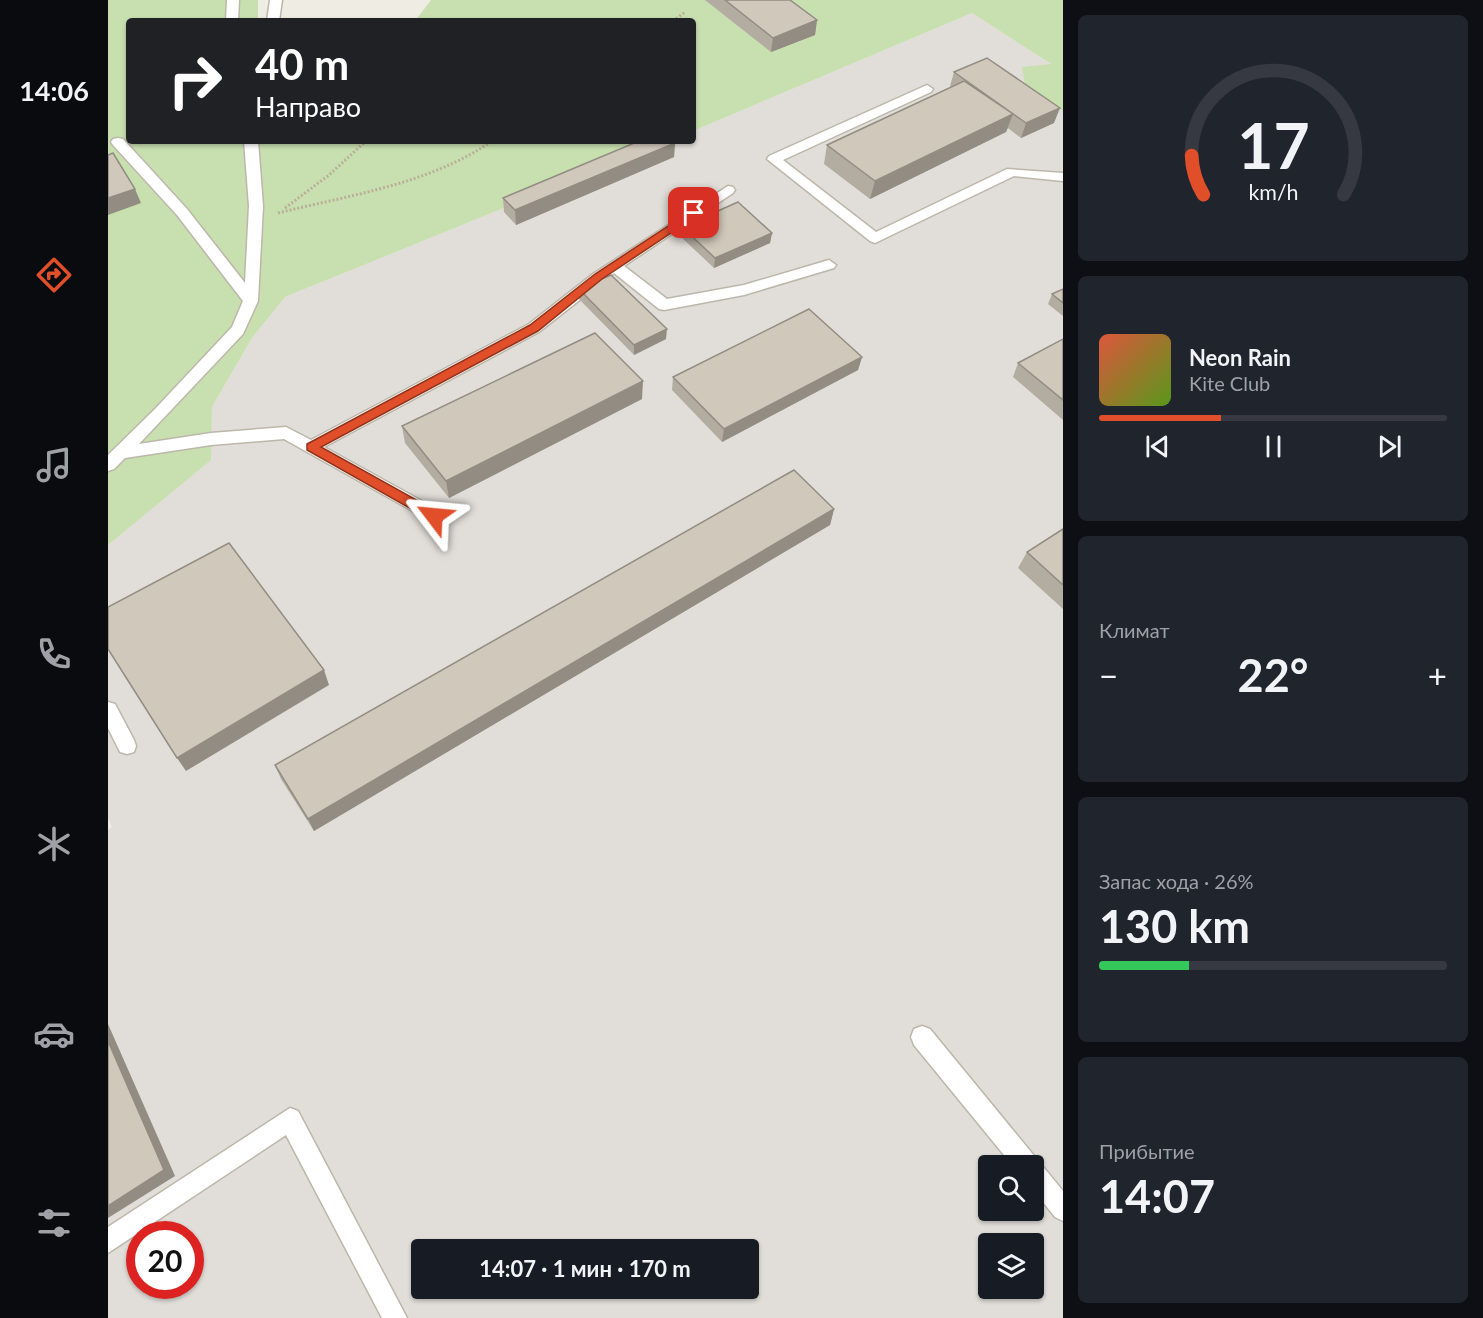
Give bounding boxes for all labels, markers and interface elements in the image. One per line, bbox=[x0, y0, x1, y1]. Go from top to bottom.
text: 40 m bbox=[255, 39, 349, 89]
icon: right bbox=[156, 42, 234, 120]
text: 14:06 bbox=[19, 74, 89, 107]
text: Направо bbox=[255, 90, 361, 123]
text: 17 bbox=[1237, 107, 1309, 182]
text: km/h bbox=[1248, 179, 1298, 205]
pin bbox=[668, 187, 719, 238]
icon: arrive bbox=[677, 196, 710, 229]
icon: directions bbox=[33, 254, 75, 296]
text: Neon Rain bbox=[1189, 344, 1291, 371]
text: Kite Club bbox=[1189, 371, 1270, 395]
icon: previous bbox=[1141, 430, 1174, 463]
icon: pause bbox=[1257, 430, 1290, 463]
icon: next bbox=[1373, 430, 1406, 463]
icon: music bbox=[33, 444, 75, 486]
position arrow bbox=[402, 484, 466, 548]
text: Климат bbox=[1099, 618, 1170, 642]
icon: phone bbox=[33, 633, 75, 675]
text: 22° bbox=[1238, 648, 1308, 702]
text: − bbox=[1099, 655, 1118, 695]
text: + bbox=[1428, 655, 1447, 695]
icon: climate bbox=[33, 823, 75, 865]
text: Запас хода · 26% bbox=[1099, 869, 1254, 893]
text: 130 km bbox=[1099, 899, 1250, 953]
icon: car bbox=[33, 1013, 75, 1055]
text: Прибытие bbox=[1099, 1139, 1195, 1163]
map controls bbox=[978, 1155, 1044, 1299]
button: search bbox=[978, 1155, 1044, 1221]
text: 14:07 bbox=[1099, 1169, 1215, 1223]
icon: filters bbox=[33, 1202, 75, 1244]
speed limit sign: 20 bbox=[126, 1221, 204, 1299]
button: layers bbox=[978, 1233, 1044, 1299]
text: 14:07 · 1 мин · 170 m bbox=[479, 1255, 691, 1282]

